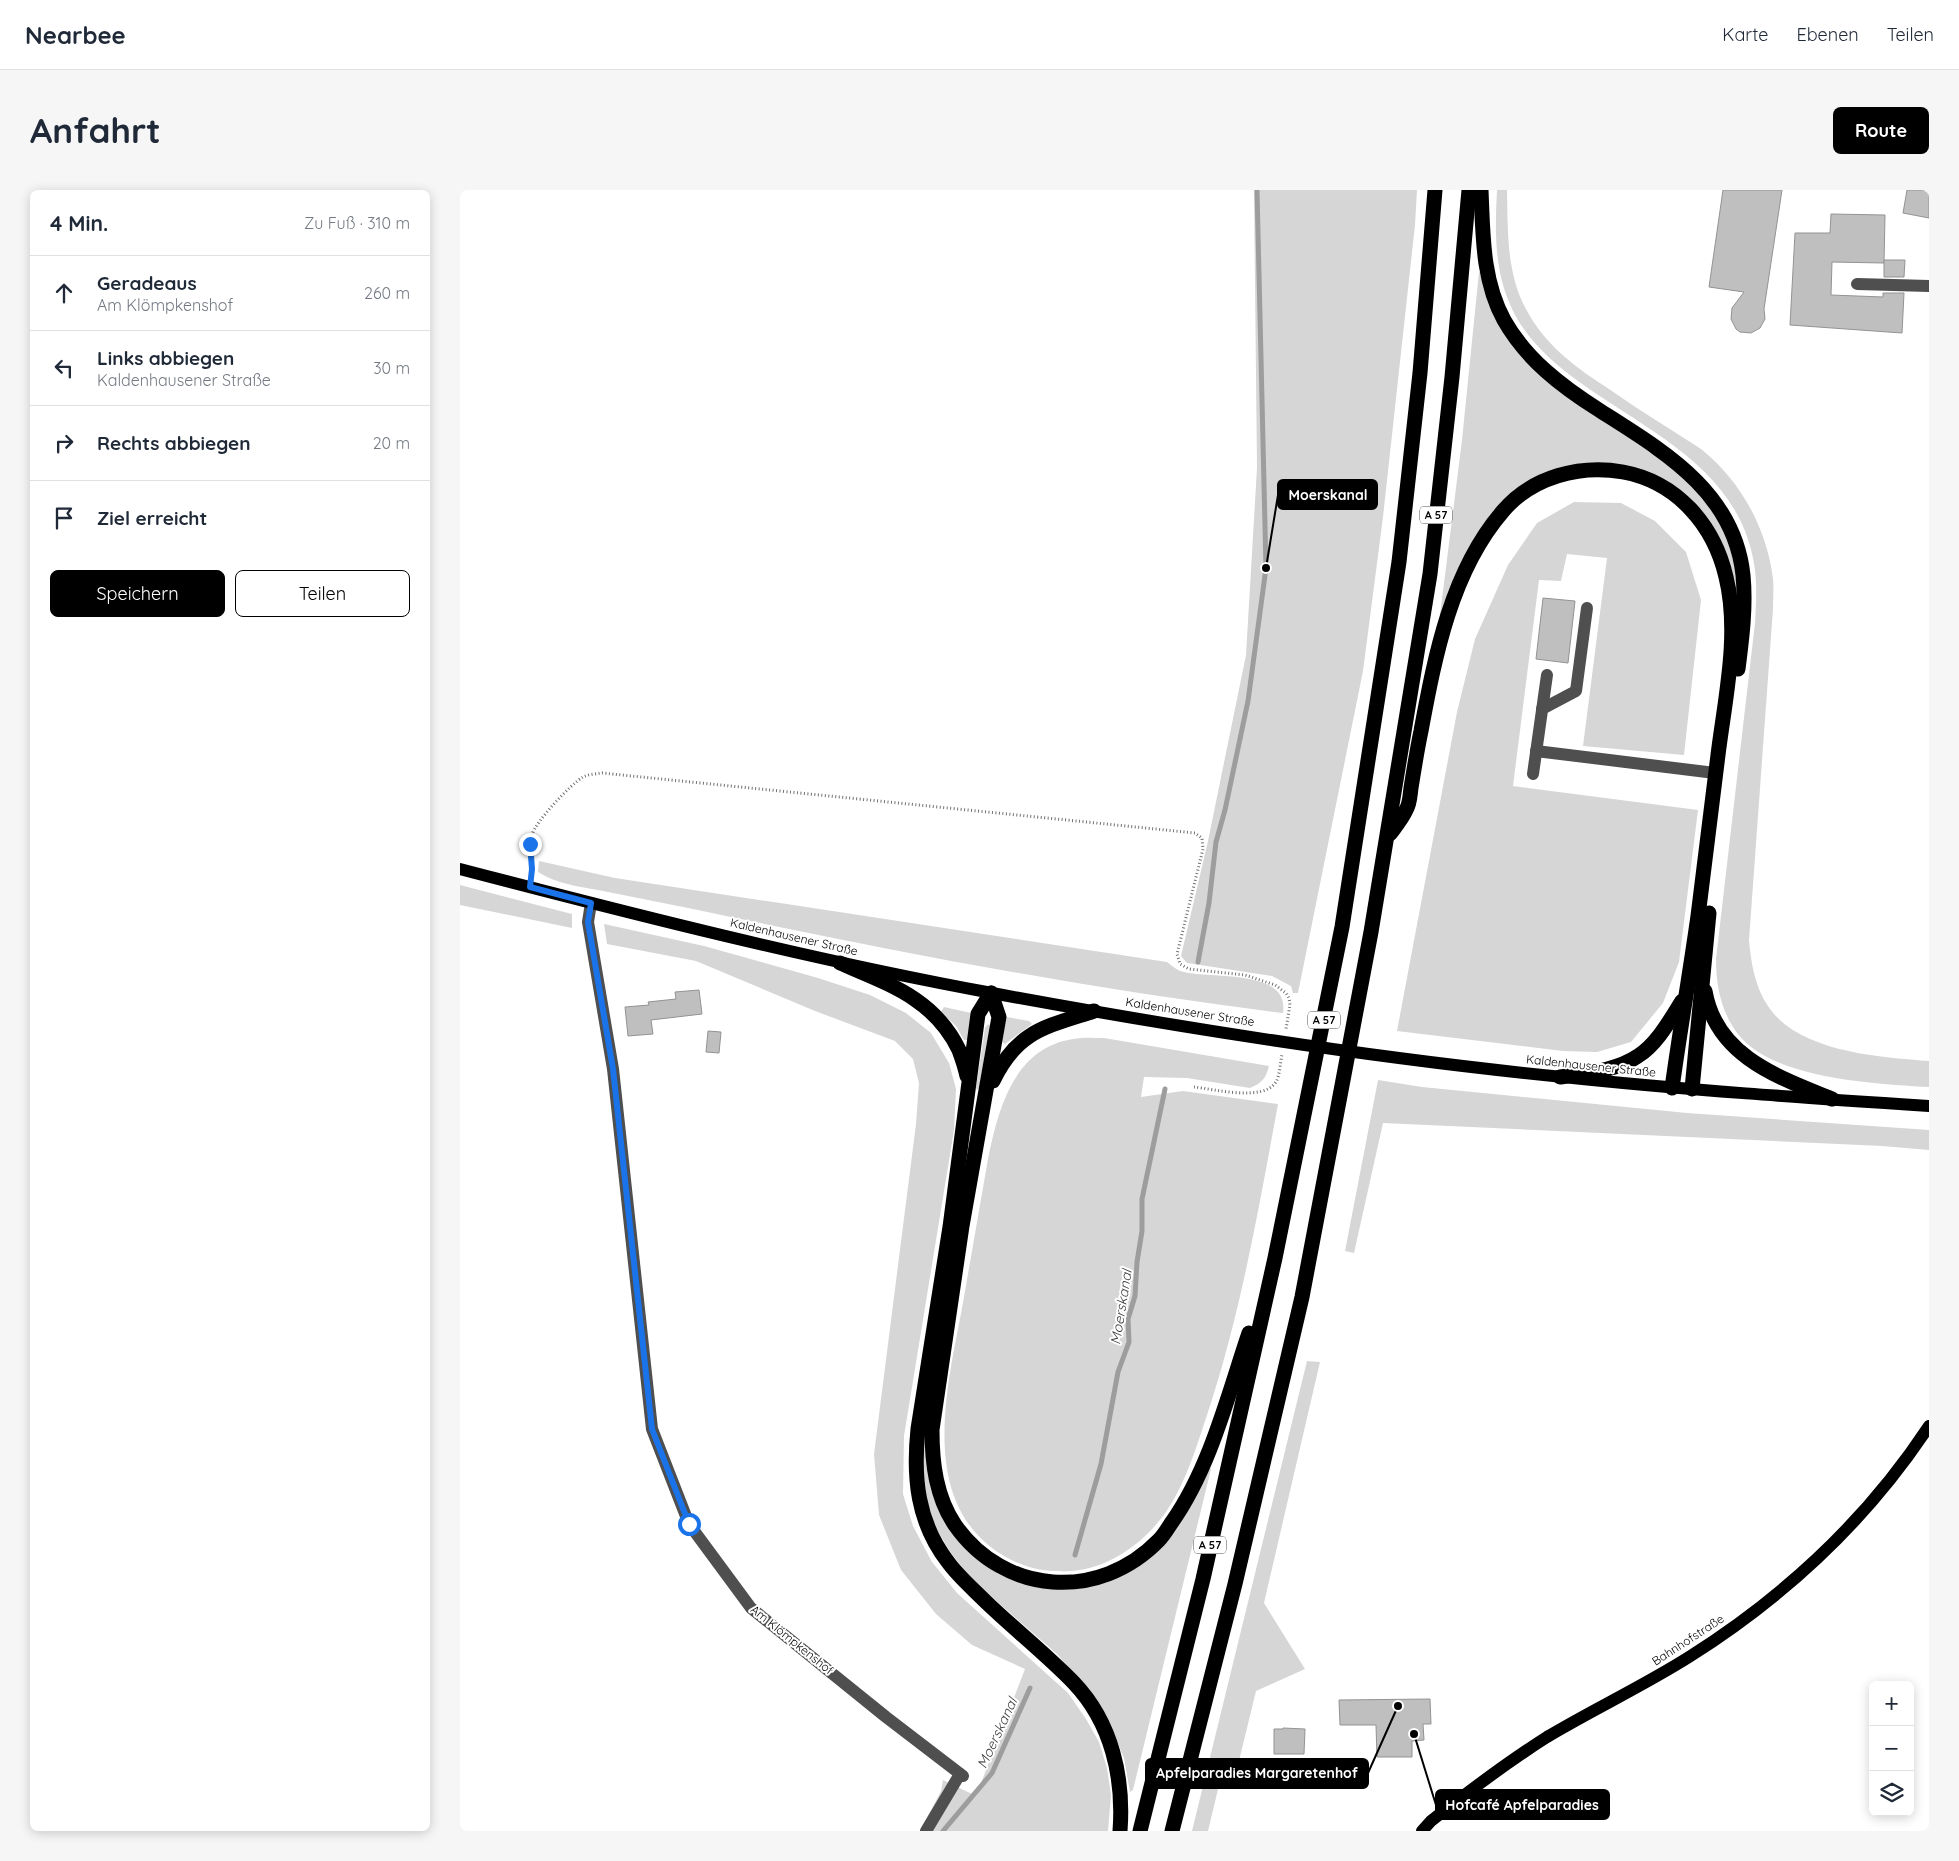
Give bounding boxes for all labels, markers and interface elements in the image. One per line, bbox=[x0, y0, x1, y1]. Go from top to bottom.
text: Nearbee bbox=[25, 20, 126, 50]
text: Karte bbox=[1722, 23, 1768, 46]
text: Ebenen bbox=[1796, 23, 1859, 46]
text: Teilen bbox=[1887, 23, 1934, 46]
button: Route bbox=[1833, 107, 1929, 154]
text: Anfahrt bbox=[30, 108, 161, 152]
text: 4 Min. bbox=[50, 210, 108, 236]
text: Zu Fuß · 310 m bbox=[304, 213, 410, 233]
text: Geradeaus bbox=[97, 271, 197, 295]
icon: ahead bbox=[50, 279, 78, 307]
text: 260 m bbox=[364, 283, 410, 303]
text: Am Klömpkenshof bbox=[97, 295, 233, 315]
text: Links abbiegen bbox=[97, 346, 234, 370]
icon: left bbox=[50, 354, 78, 382]
text: 30 m bbox=[373, 358, 410, 378]
text: Kaldenhausener Straße bbox=[97, 370, 271, 390]
icon: right bbox=[50, 429, 78, 457]
text: Rechts abbiegen bbox=[97, 431, 250, 455]
text: 20 m bbox=[373, 433, 410, 453]
callout: Moerskanal bbox=[1278, 480, 1377, 509]
text: Moerskanal bbox=[1289, 486, 1367, 504]
icon: arrive bbox=[50, 504, 78, 532]
text: Ziel erreicht bbox=[97, 506, 207, 530]
road number: A 57 bbox=[1420, 506, 1452, 524]
button: Speichern bbox=[50, 570, 225, 617]
button: Teilen bbox=[235, 570, 410, 617]
route end bbox=[519, 833, 542, 856]
street label: Kaldenhausener Straße bbox=[729, 915, 860, 959]
street label: Kaldenhausener Straße bbox=[1124, 994, 1256, 1029]
road number: A 57 bbox=[1308, 1012, 1340, 1028]
street label: Kaldenhausener Straße bbox=[1525, 1051, 1657, 1080]
water label: Moerskanal bbox=[1106, 1266, 1136, 1346]
route start bbox=[678, 1513, 701, 1536]
road number: A 57 bbox=[1194, 1536, 1226, 1554]
street label: Am Klömpkenshof bbox=[748, 1602, 837, 1678]
street label: Bahnhofstraße bbox=[1649, 1611, 1727, 1668]
map controls bbox=[1869, 1681, 1914, 1816]
button: + bbox=[1869, 1681, 1914, 1726]
water label: Moerskanal bbox=[973, 1693, 1022, 1771]
button: − bbox=[1869, 1726, 1914, 1771]
callout: Apfelparadies Margaretenhof bbox=[1146, 1759, 1368, 1788]
text: Apfelparadies Margaretenhof bbox=[1156, 1764, 1359, 1782]
button: layers bbox=[1869, 1771, 1914, 1816]
callout: Hofcafé Apfelparadies bbox=[1436, 1790, 1609, 1819]
text: Hofcafé Apfelparadies bbox=[1445, 1796, 1599, 1814]

